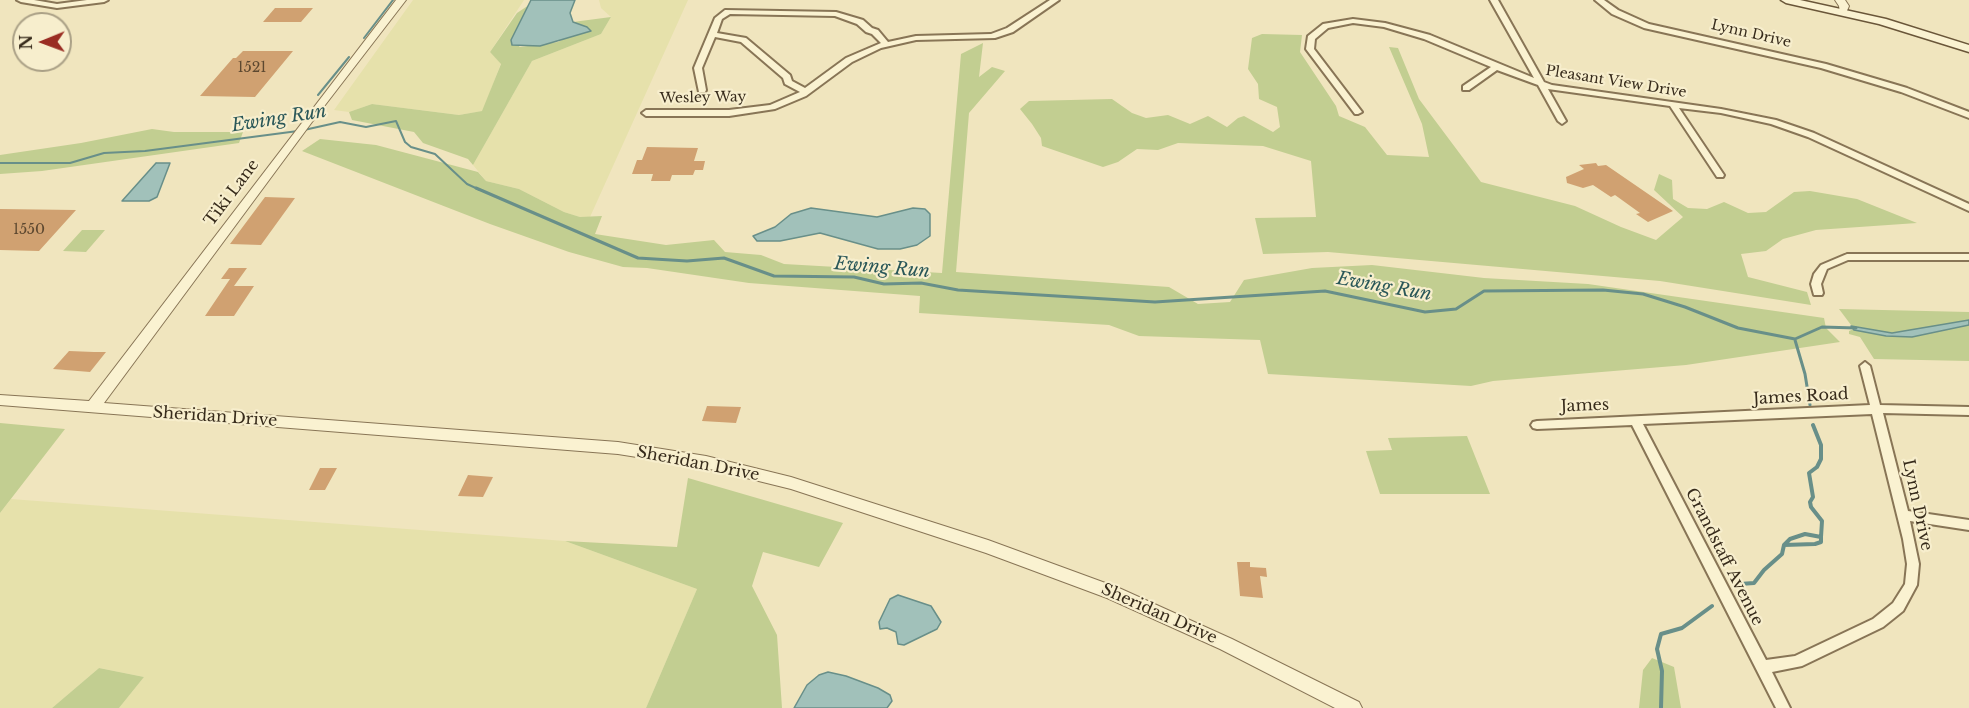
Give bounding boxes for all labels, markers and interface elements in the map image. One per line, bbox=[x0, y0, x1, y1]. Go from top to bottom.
north arrow bbox=[12, 12, 72, 72]
street label: Lynn Drive bbox=[1709, 17, 1793, 51]
text: N bbox=[16, 35, 36, 50]
house number: 1521 bbox=[237, 60, 267, 76]
street label: Pleasant View Drive bbox=[1544, 63, 1688, 101]
street label: Wesley Way bbox=[659, 89, 747, 107]
water label: Ewing Run bbox=[230, 101, 328, 137]
street label: Tiki Lane bbox=[201, 156, 263, 230]
house number: 1550 bbox=[13, 222, 45, 238]
water label: Ewing Run bbox=[833, 253, 931, 283]
water label: Ewing Run bbox=[1335, 268, 1433, 306]
street label: James Road bbox=[1753, 385, 1849, 409]
street label: James bbox=[1561, 396, 1609, 416]
street label: Sheridan Drive bbox=[152, 403, 278, 431]
street label: Sheridan Drive bbox=[635, 443, 761, 485]
street label: Lynn Drive bbox=[1898, 458, 1936, 552]
street label: Grandstaff Avenue bbox=[1681, 485, 1767, 629]
street label: Sheridan Drive bbox=[1098, 580, 1220, 648]

